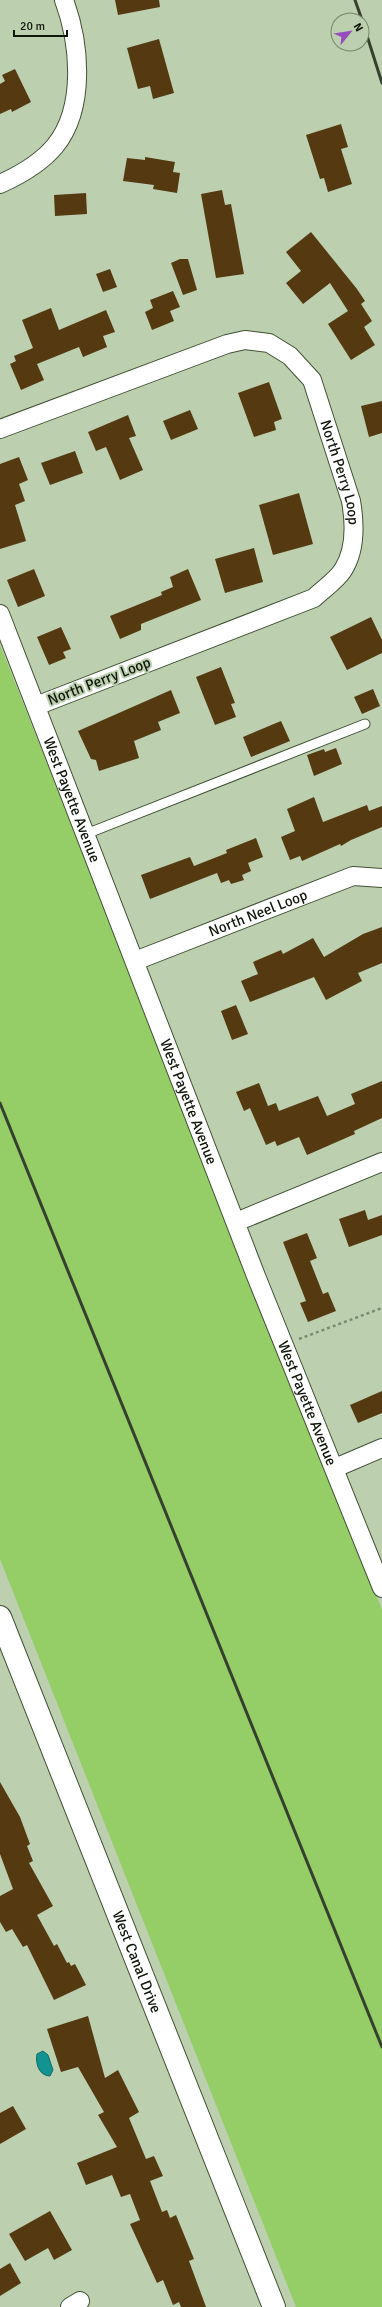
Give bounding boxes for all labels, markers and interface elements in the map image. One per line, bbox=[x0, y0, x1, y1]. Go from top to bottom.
scale bar bbox=[14, 12, 67, 38]
north arrow bbox=[330, 12, 370, 52]
text: 20 m bbox=[20, 19, 45, 34]
text: N bbox=[351, 21, 366, 34]
street label: North Perry Loop bbox=[316, 417, 363, 526]
street label: North Perry Loop bbox=[45, 653, 153, 709]
street label: West Payette Avenue bbox=[39, 734, 104, 865]
street label: North Neel Loop bbox=[206, 886, 310, 940]
street label: West Payette Avenue bbox=[156, 1037, 221, 1167]
street label: West Payette Avenue bbox=[274, 1338, 341, 1468]
street label: West Canal Drive bbox=[109, 1908, 165, 2016]

